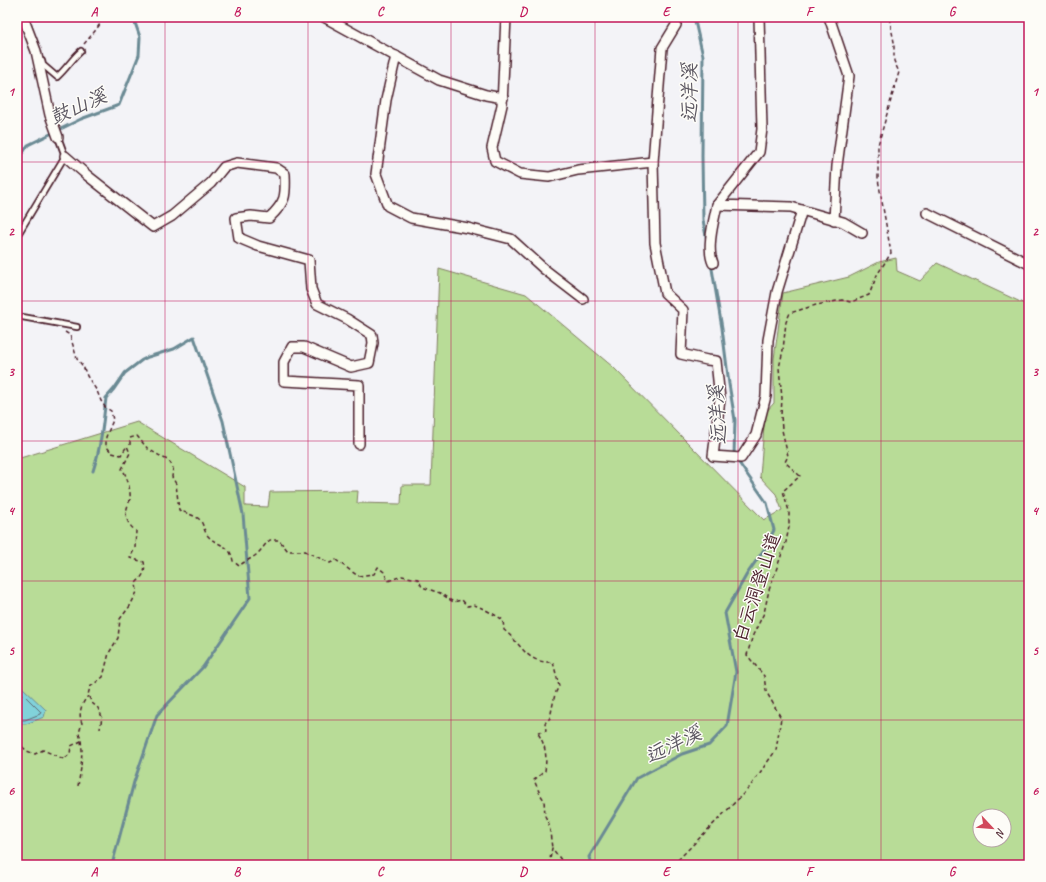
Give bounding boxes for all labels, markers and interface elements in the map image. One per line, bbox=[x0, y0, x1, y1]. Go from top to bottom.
text: A bbox=[91, 4, 99, 20]
text: B bbox=[234, 4, 242, 20]
text: C bbox=[377, 4, 385, 20]
text: D bbox=[519, 4, 528, 20]
text: E bbox=[663, 4, 672, 20]
text: F bbox=[806, 4, 815, 20]
text: G bbox=[949, 4, 957, 20]
water label: 远洋溪 bbox=[677, 62, 702, 123]
water label: 鼓山溪 bbox=[46, 82, 112, 130]
text: 1 bbox=[8, 84, 16, 100]
text: 1 bbox=[1032, 84, 1040, 100]
text: 2 bbox=[8, 224, 15, 240]
text: 2 bbox=[1032, 224, 1039, 240]
text: 3 bbox=[8, 364, 15, 380]
text: 3 bbox=[1032, 364, 1039, 380]
water label: 远洋溪 bbox=[703, 383, 732, 446]
text: 4 bbox=[8, 503, 16, 519]
text: 4 bbox=[1032, 503, 1040, 519]
street label: 白云洞登山道 bbox=[728, 529, 786, 645]
text: 5 bbox=[8, 643, 15, 659]
text: 5 bbox=[1032, 643, 1039, 659]
water label: 远洋溪 bbox=[641, 720, 707, 769]
text: 6 bbox=[8, 783, 15, 799]
text: 6 bbox=[1032, 783, 1039, 799]
north arrow bbox=[972, 808, 1012, 848]
text: N bbox=[992, 826, 1009, 840]
text: A bbox=[91, 864, 99, 880]
text: B bbox=[234, 864, 242, 880]
text: C bbox=[377, 864, 385, 880]
text: D bbox=[519, 864, 528, 880]
text: E bbox=[663, 864, 672, 880]
text: F bbox=[806, 864, 815, 880]
text: G bbox=[949, 864, 957, 880]

